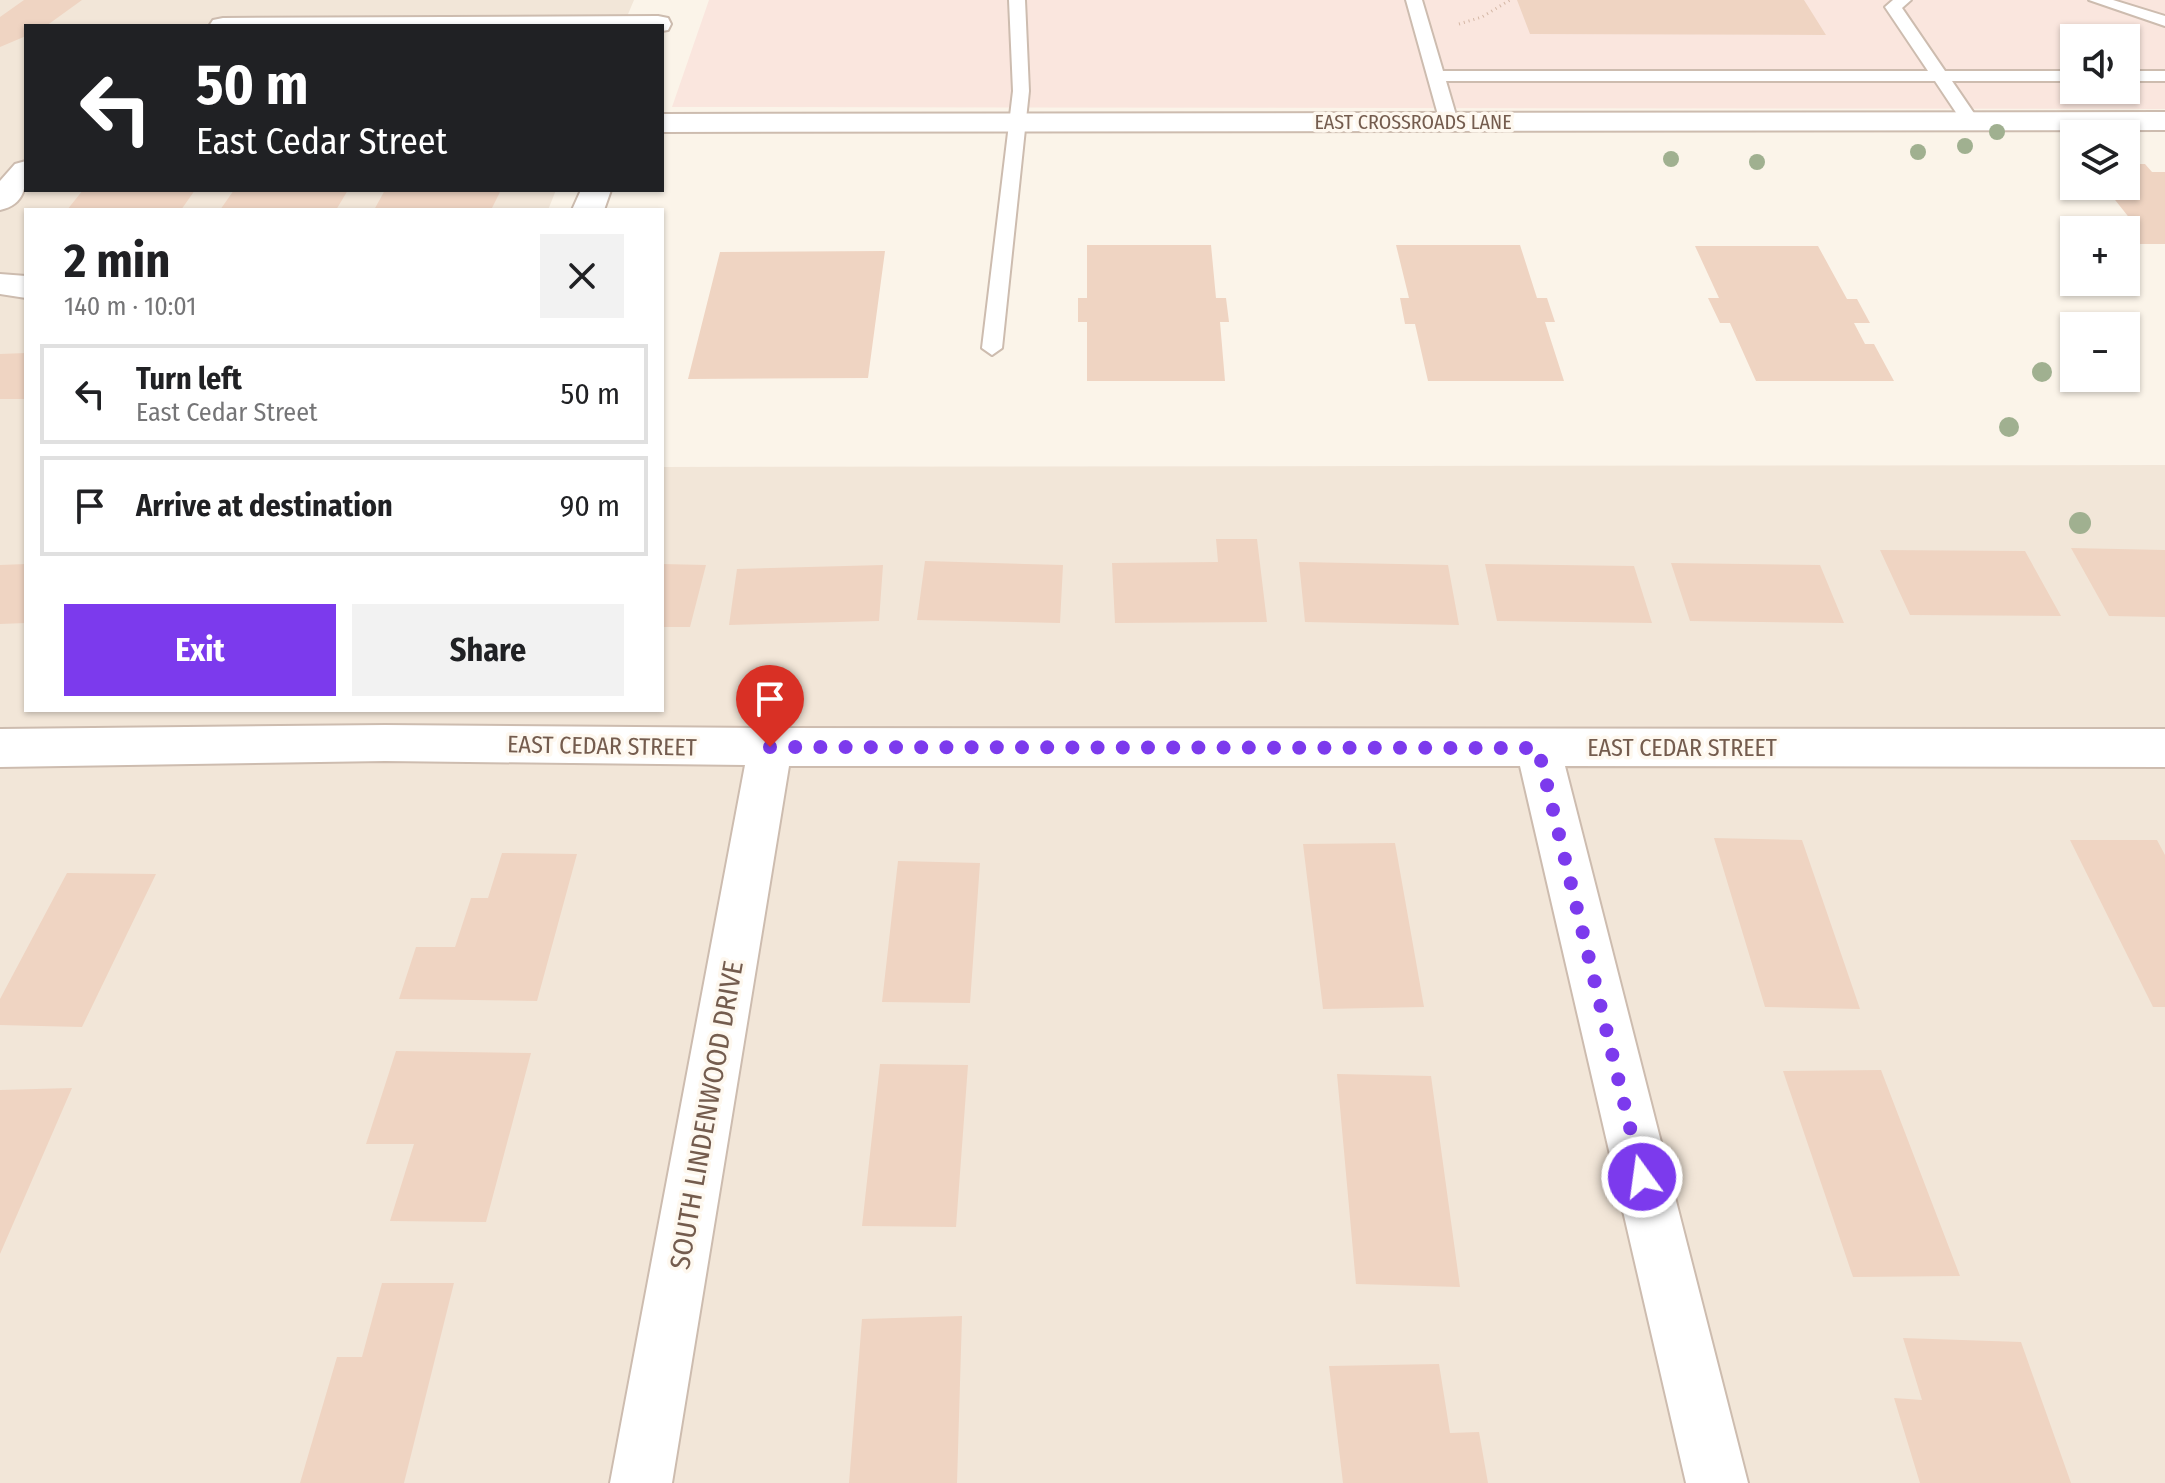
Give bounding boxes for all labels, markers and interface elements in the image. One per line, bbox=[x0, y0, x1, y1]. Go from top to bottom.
map controls bbox=[2060, 24, 2140, 392]
button: sound bbox=[2060, 24, 2140, 104]
text: 50 m bbox=[196, 52, 308, 119]
icon: left bbox=[64, 56, 168, 160]
street label: EAST CROSSROADS LANE bbox=[1314, 110, 1512, 134]
text: East Cedar Street bbox=[196, 120, 447, 164]
button: layers bbox=[2060, 120, 2140, 200]
button: + bbox=[2060, 216, 2140, 296]
text: 2 min bbox=[64, 232, 170, 290]
button: close bbox=[540, 234, 624, 318]
text: 140 m · 10:01 bbox=[64, 291, 196, 322]
button: − bbox=[2060, 312, 2140, 392]
text: Turn left bbox=[136, 361, 242, 397]
icon: left bbox=[68, 372, 112, 416]
text: 50 m bbox=[560, 376, 620, 412]
text: East Cedar Street bbox=[136, 397, 317, 428]
icon: arrive bbox=[68, 484, 112, 528]
text: Arrive at destination bbox=[136, 488, 393, 524]
text: 90 m bbox=[560, 488, 620, 524]
button: Exit bbox=[64, 604, 336, 696]
button: Share bbox=[352, 604, 624, 696]
pin bbox=[736, 665, 804, 747]
icon: arrive bbox=[748, 677, 792, 721]
street label: EAST CEDAR STREET bbox=[507, 730, 697, 762]
street label: EAST CEDAR STREET bbox=[1587, 734, 1777, 762]
street label: SOUTH LINDENWOOD DRIVE bbox=[663, 958, 750, 1272]
position arrow bbox=[1600, 1135, 1684, 1219]

